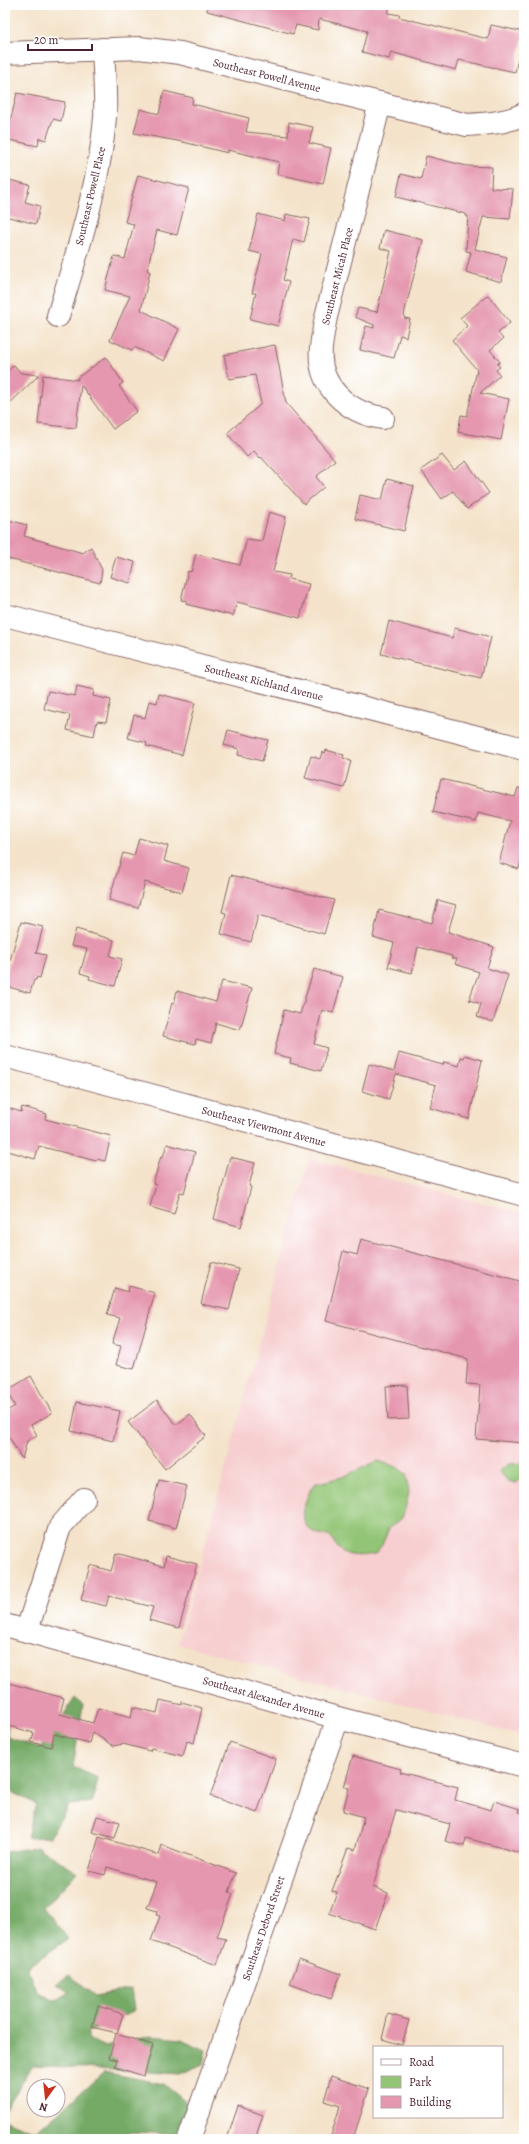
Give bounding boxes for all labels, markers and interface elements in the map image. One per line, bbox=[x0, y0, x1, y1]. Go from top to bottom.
scale bar bbox=[28, 26, 92, 52]
text: 20 m bbox=[34, 32, 58, 48]
street label: Southeast Powell Avenue bbox=[211, 55, 322, 96]
street label: Southeast Powell Place bbox=[72, 145, 109, 247]
street label: Southeast Micah Place bbox=[318, 226, 357, 327]
street label: Southeast Richland Avenue bbox=[203, 660, 325, 705]
street label: Southeast Viewmont Avenue bbox=[200, 1103, 328, 1150]
street label: Southeast Alexander Avenue bbox=[201, 1673, 327, 1722]
street label: Southeast Debord Street bbox=[239, 1873, 289, 1983]
legend bbox=[373, 2046, 503, 2118]
text: Road bbox=[409, 2054, 435, 2070]
text: Park bbox=[409, 2074, 432, 2090]
north arrow bbox=[26, 2078, 66, 2118]
text: Building bbox=[409, 2094, 451, 2110]
text: N bbox=[38, 2099, 49, 2115]

